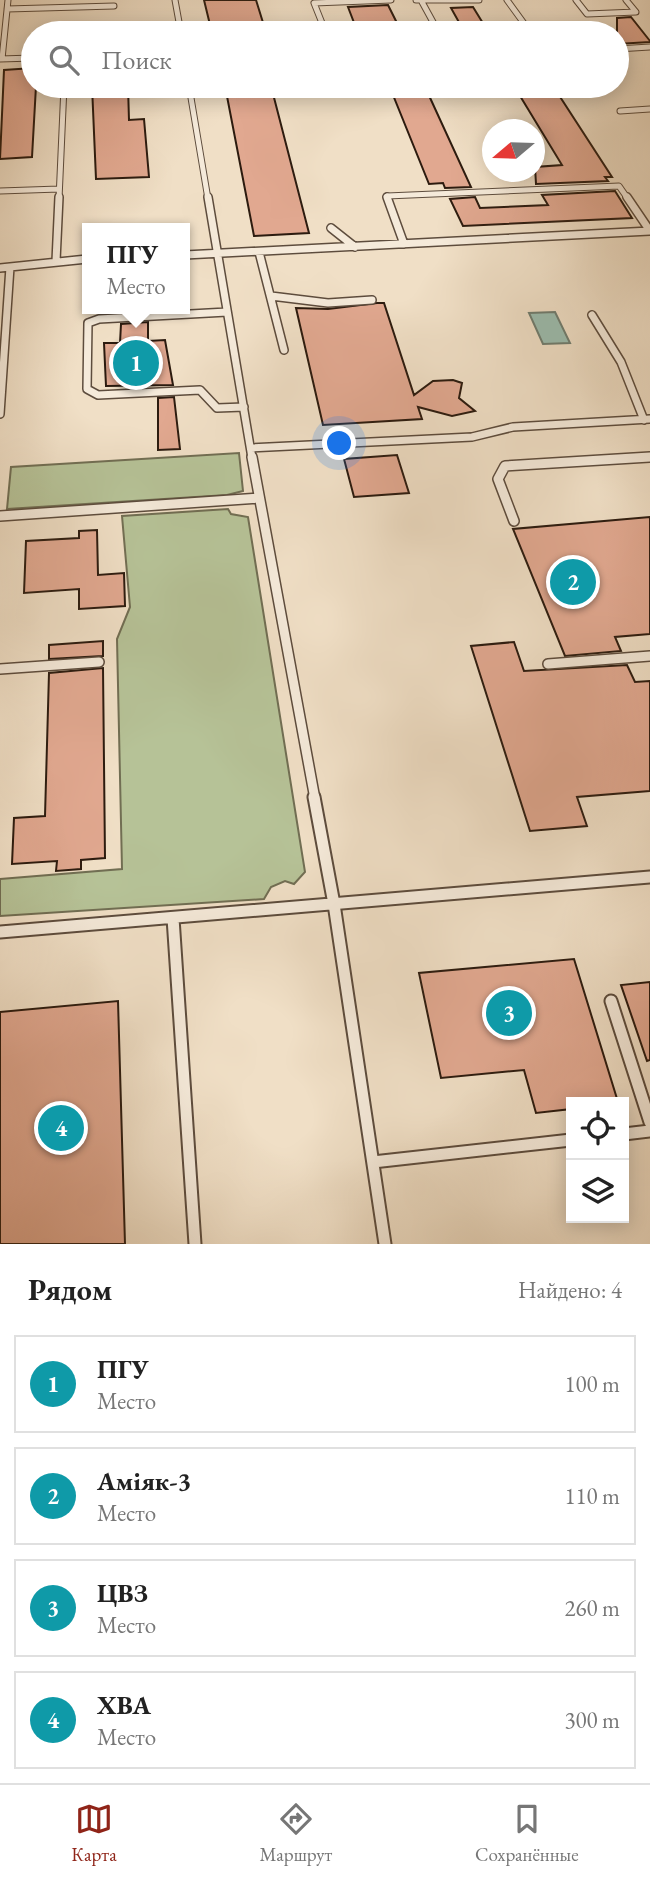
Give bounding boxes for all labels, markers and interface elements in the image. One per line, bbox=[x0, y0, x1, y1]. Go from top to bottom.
search box bbox=[21, 21, 629, 98]
icon: search bbox=[45, 41, 83, 79]
text: Поиск bbox=[101, 43, 172, 77]
north arrow bbox=[482, 119, 545, 182]
popup bbox=[82, 223, 190, 314]
text: ПГУ bbox=[106, 237, 158, 271]
text: Место bbox=[106, 271, 166, 301]
pin: 1 bbox=[113, 337, 159, 389]
your location bbox=[322, 426, 356, 460]
pin: 2 bbox=[550, 556, 596, 608]
pin: 3 bbox=[486, 987, 532, 1039]
map controls bbox=[566, 1097, 629, 1223]
button: locate bbox=[566, 1097, 629, 1160]
pin: 4 bbox=[38, 1102, 84, 1154]
button: layers bbox=[566, 1160, 629, 1223]
text: Рядом bbox=[28, 1270, 112, 1309]
text: Найдено: 4 bbox=[518, 1275, 622, 1305]
text: ПГУ bbox=[97, 1352, 149, 1386]
text: 1 bbox=[47, 1369, 59, 1399]
text: 100 m bbox=[564, 1369, 620, 1399]
text: Место bbox=[97, 1386, 156, 1416]
text: Аміяк-3 bbox=[97, 1464, 191, 1498]
text: 2 bbox=[47, 1481, 59, 1511]
text: 110 m bbox=[564, 1481, 620, 1511]
text: Место bbox=[97, 1498, 156, 1528]
text: ЦВЗ bbox=[97, 1576, 148, 1610]
text: 3 bbox=[47, 1593, 59, 1623]
text: 260 m bbox=[564, 1593, 620, 1623]
text: Место bbox=[97, 1610, 156, 1640]
text: ХВА bbox=[97, 1688, 151, 1722]
text: 4 bbox=[47, 1705, 59, 1735]
text: 300 m bbox=[564, 1705, 620, 1735]
text: Место bbox=[97, 1722, 156, 1752]
tab: Карта bbox=[71, 1800, 117, 1867]
tab: Маршрут bbox=[259, 1800, 332, 1867]
tab: Сохранённые bbox=[475, 1800, 579, 1867]

